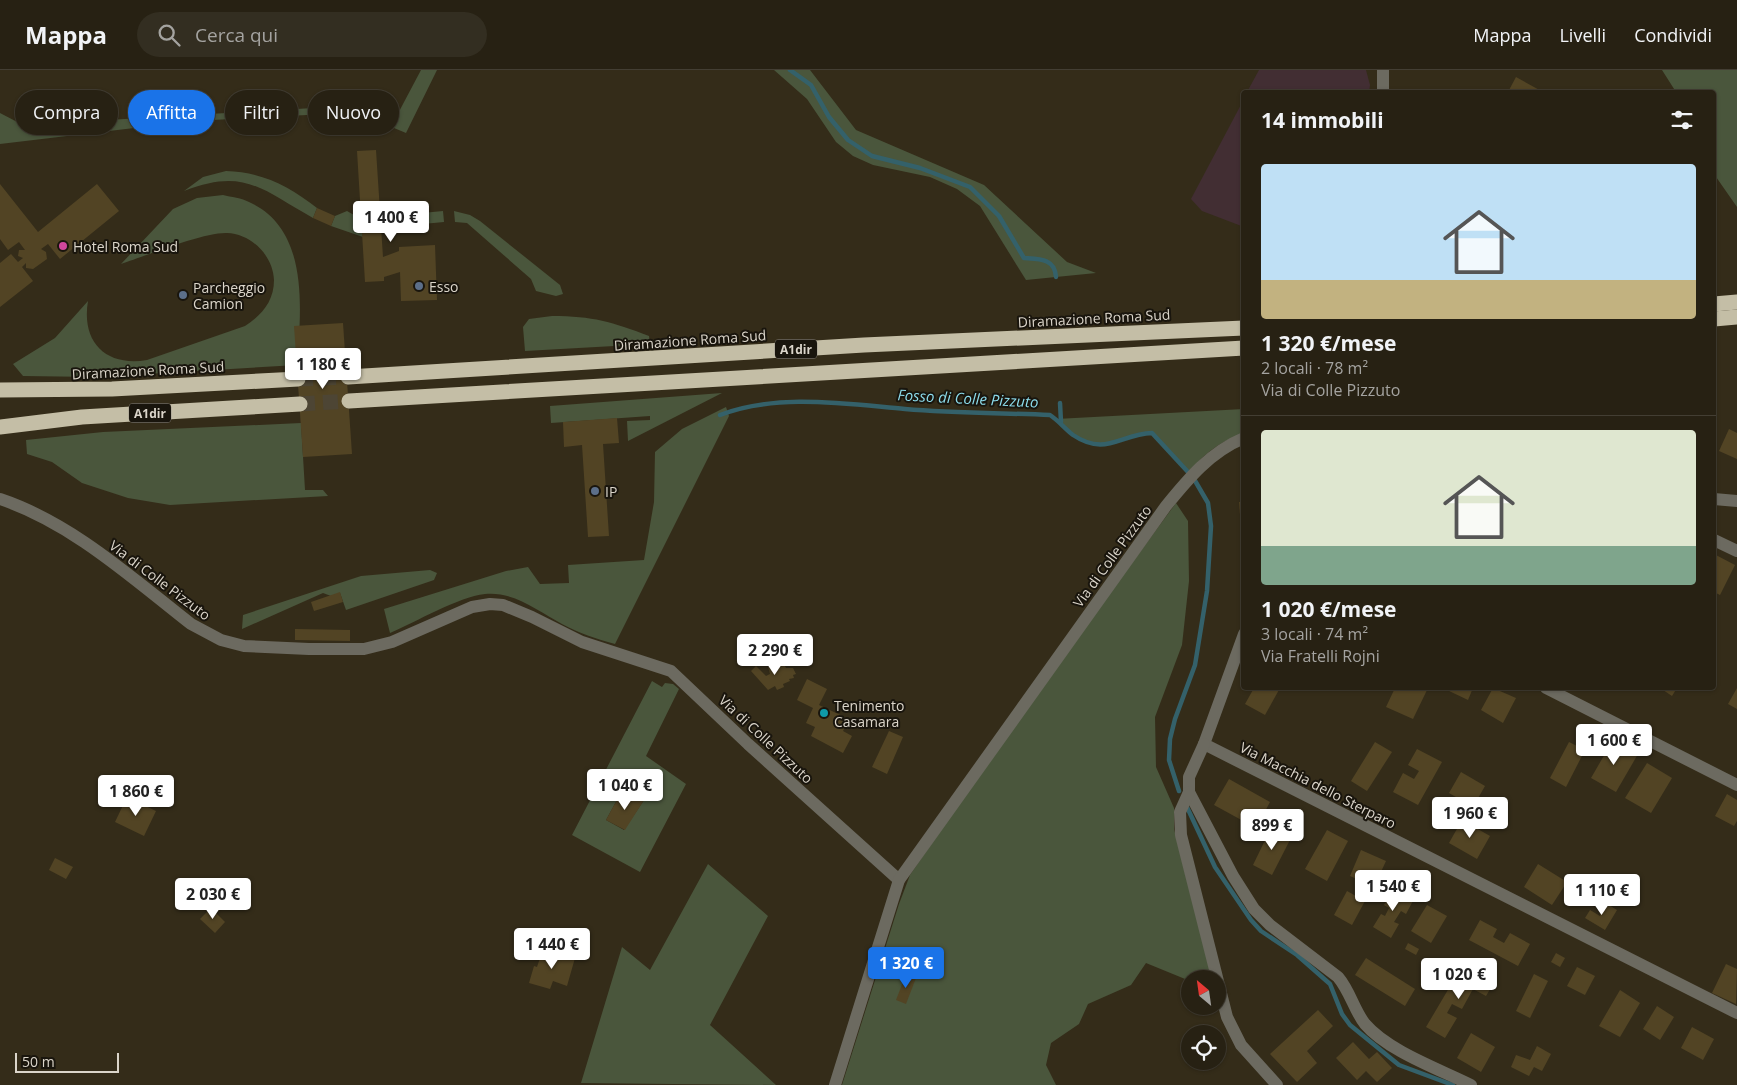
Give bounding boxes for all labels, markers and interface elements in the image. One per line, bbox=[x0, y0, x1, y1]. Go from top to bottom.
search box bbox=[137, 12, 487, 57]
text: Mappa bbox=[25, 18, 107, 51]
icon: search bbox=[155, 21, 183, 49]
text: Cerca qui bbox=[195, 22, 278, 48]
text: Mappa bbox=[1473, 23, 1531, 47]
text: Livelli bbox=[1559, 23, 1606, 47]
text: Condividi bbox=[1634, 23, 1712, 47]
chip: Compra bbox=[15, 90, 118, 135]
chip: Affitta bbox=[128, 90, 215, 135]
chip: Filtri bbox=[225, 90, 298, 135]
chip: Nuovo bbox=[308, 90, 399, 135]
text: 14 immobili bbox=[1261, 106, 1384, 134]
icon: filters bbox=[1668, 106, 1696, 134]
icon: home bbox=[1434, 197, 1524, 287]
pin: 1 400 € bbox=[345, 200, 437, 243]
text: 1 400 € bbox=[364, 206, 418, 228]
place label: Hotel Roma Sud bbox=[73, 237, 178, 256]
marker: Hotel Roma Sud bbox=[57, 240, 69, 252]
place label: Esso bbox=[429, 277, 459, 296]
place label: Parcheggio Camion bbox=[193, 278, 265, 313]
marker: Esso bbox=[413, 280, 425, 292]
marker: Parcheggio Camion bbox=[177, 289, 189, 301]
street label: Diramazione Roma Sud bbox=[1017, 305, 1171, 331]
street label: Diramazione Roma Sud bbox=[613, 325, 767, 355]
text: 1 320 €/mese bbox=[1261, 329, 1397, 357]
road number: A1dir bbox=[775, 340, 817, 358]
pin: 1 180 € bbox=[277, 348, 369, 390]
text: 1 180 € bbox=[296, 353, 350, 375]
street label: Diramazione Roma Sud bbox=[71, 357, 225, 383]
text: 2 locali · 78 m² bbox=[1261, 357, 1368, 379]
text: Via di Colle Pizzuto bbox=[1261, 379, 1400, 401]
water label: Fosso di Colle Pizzuto bbox=[897, 384, 1039, 412]
road number: A1dir bbox=[129, 403, 171, 422]
icon: home bbox=[1434, 462, 1524, 552]
place label: IP bbox=[605, 482, 617, 501]
marker: IP bbox=[589, 485, 601, 497]
street label: Via di Colle Pizzuto bbox=[1068, 501, 1156, 611]
street label: Via di Colle Pizzuto bbox=[106, 536, 214, 624]
text: 1 020 €/mese bbox=[1261, 595, 1397, 623]
text: 3 locali · 74 m² bbox=[1261, 623, 1368, 645]
pin: 2 290 € bbox=[729, 634, 821, 676]
text: 2 290 € bbox=[748, 639, 802, 661]
text: Via Fratelli Rojni bbox=[1261, 645, 1380, 667]
street label: Via di Colle Pizzuto bbox=[715, 690, 817, 788]
place label: Tenimento Casamara bbox=[834, 696, 905, 731]
marker: Tenimento Casamara bbox=[818, 707, 830, 719]
pin: 1 600 € bbox=[1568, 724, 1660, 766]
text: 1 600 € bbox=[1587, 729, 1641, 751]
street label: Via Macchia dello Sterparo bbox=[1237, 737, 1399, 833]
pin: 1 040 € bbox=[579, 768, 671, 811]
pin: 1 860 € bbox=[90, 774, 182, 817]
text: 1 040 € bbox=[598, 774, 652, 796]
text: 1 860 € bbox=[109, 780, 163, 802]
pin: 1 960 € bbox=[1424, 796, 1516, 839]
text: 1 960 € bbox=[1443, 802, 1497, 824]
pin: 899 € bbox=[1237, 808, 1307, 851]
text: 899 € bbox=[1252, 814, 1292, 836]
pin: 1 540 € bbox=[1347, 870, 1439, 912]
pin: 1 110 € bbox=[1556, 874, 1648, 916]
text: 1 540 € bbox=[1366, 875, 1420, 897]
pin: 2 030 € bbox=[167, 878, 259, 920]
text: 1 110 € bbox=[1575, 879, 1629, 901]
text: 2 030 € bbox=[186, 883, 240, 905]
pin: 1 440 € bbox=[506, 928, 598, 970]
text: 1 440 € bbox=[525, 933, 579, 955]
pin: 1 320 € bbox=[860, 946, 952, 989]
text: 1 320 € bbox=[879, 952, 933, 974]
pin: 1 020 € bbox=[1413, 958, 1505, 1000]
text: 1 020 € bbox=[1432, 963, 1486, 985]
north arrow bbox=[1181, 970, 1226, 1015]
map controls bbox=[1181, 970, 1226, 1070]
button: locate bbox=[1181, 1025, 1226, 1070]
scale bar bbox=[15, 1050, 119, 1073]
text: 50 m bbox=[22, 1052, 55, 1071]

